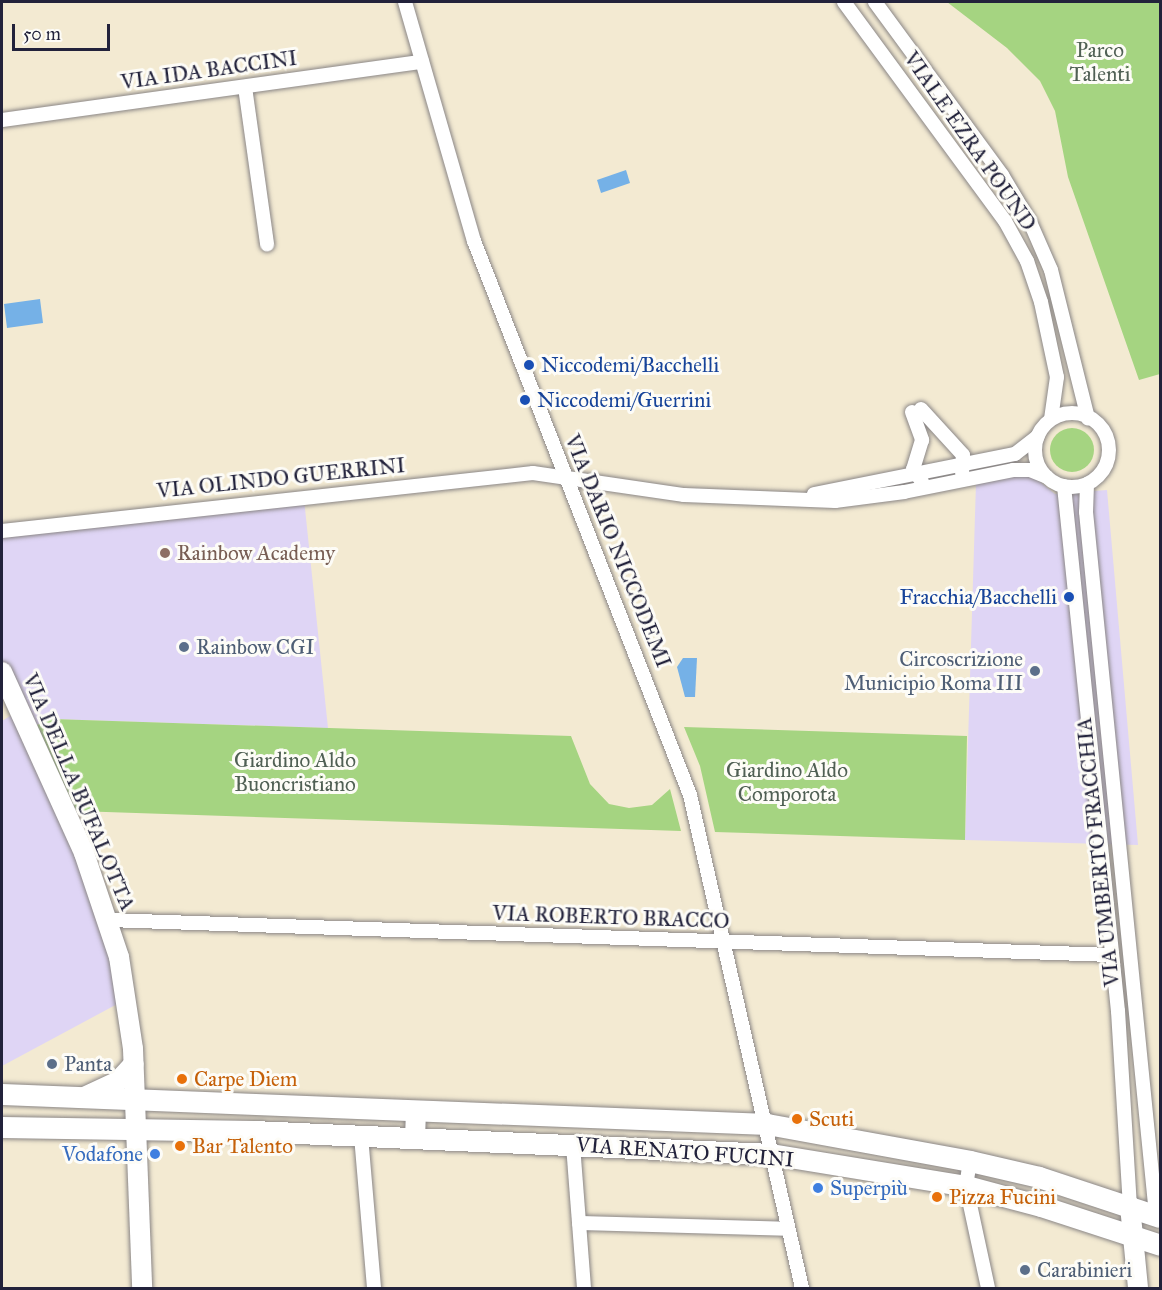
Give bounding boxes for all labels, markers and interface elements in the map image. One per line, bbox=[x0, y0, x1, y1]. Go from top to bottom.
scale bar bbox=[15, 12, 112, 50]
text: 50 m bbox=[23, 23, 61, 45]
park label: Parco Talenti bbox=[1070, 37, 1130, 87]
street label: VIA IDA BACCINI bbox=[119, 45, 299, 95]
street label: VIALE EZRA POUND bbox=[899, 46, 1041, 236]
place label: Niccodemi/Bacchelli bbox=[541, 352, 719, 378]
marker: Niccodemi/Bacchelli bbox=[522, 358, 536, 372]
place label: Niccodemi/Guerrini bbox=[537, 387, 711, 413]
marker: Niccodemi/Guerrini bbox=[518, 393, 532, 407]
street label: VIA DARIO NICCODEMI bbox=[560, 431, 676, 671]
street label: VIA OLINDO GUERRINI bbox=[155, 452, 407, 504]
place label: Rainbow Academy bbox=[177, 540, 335, 566]
marker: Rainbow Academy bbox=[158, 546, 172, 560]
place label: Fracchia/Bacchelli bbox=[899, 584, 1057, 610]
marker: Fracchia/Bacchelli bbox=[1062, 590, 1076, 604]
place label: Rainbow CGI bbox=[196, 634, 315, 660]
marker: Rainbow CGI bbox=[177, 640, 191, 654]
place label: Circoscrizione Municipio Roma III bbox=[844, 646, 1023, 696]
marker: Circoscrizione Municipio Roma III bbox=[1028, 664, 1042, 678]
street label: VIA DELLA BUFALOTTA bbox=[18, 670, 140, 914]
street label: VIA UMBERTO FRACCHIA bbox=[1071, 716, 1125, 988]
park label: Giardino Aldo Buoncristiano bbox=[234, 747, 356, 797]
park label: Giardino Aldo Comporota bbox=[726, 757, 848, 807]
street label: VIA ROBERTO BRACCO bbox=[492, 900, 730, 934]
place label: Panta bbox=[64, 1051, 112, 1077]
marker: Panta bbox=[45, 1057, 59, 1071]
place label: Carpe Diem bbox=[194, 1066, 297, 1092]
marker: Carpe Diem bbox=[175, 1072, 189, 1086]
place label: Scuti bbox=[809, 1106, 854, 1132]
marker: Scuti bbox=[790, 1112, 804, 1126]
street label: VIA RENATO FUCINI bbox=[575, 1132, 795, 1172]
place label: Bar Talento bbox=[192, 1133, 293, 1159]
marker: Bar Talento bbox=[173, 1139, 187, 1153]
place label: Vodafone bbox=[62, 1141, 143, 1167]
marker: Vodafone bbox=[148, 1147, 162, 1161]
place label: Superpiù bbox=[830, 1175, 908, 1201]
marker: Superpiù bbox=[811, 1181, 825, 1195]
place label: Pizza Fucini bbox=[949, 1184, 1056, 1210]
marker: Pizza Fucini bbox=[930, 1190, 944, 1204]
place label: Carabinieri bbox=[1037, 1257, 1132, 1283]
marker: Carabinieri bbox=[1018, 1263, 1032, 1277]

